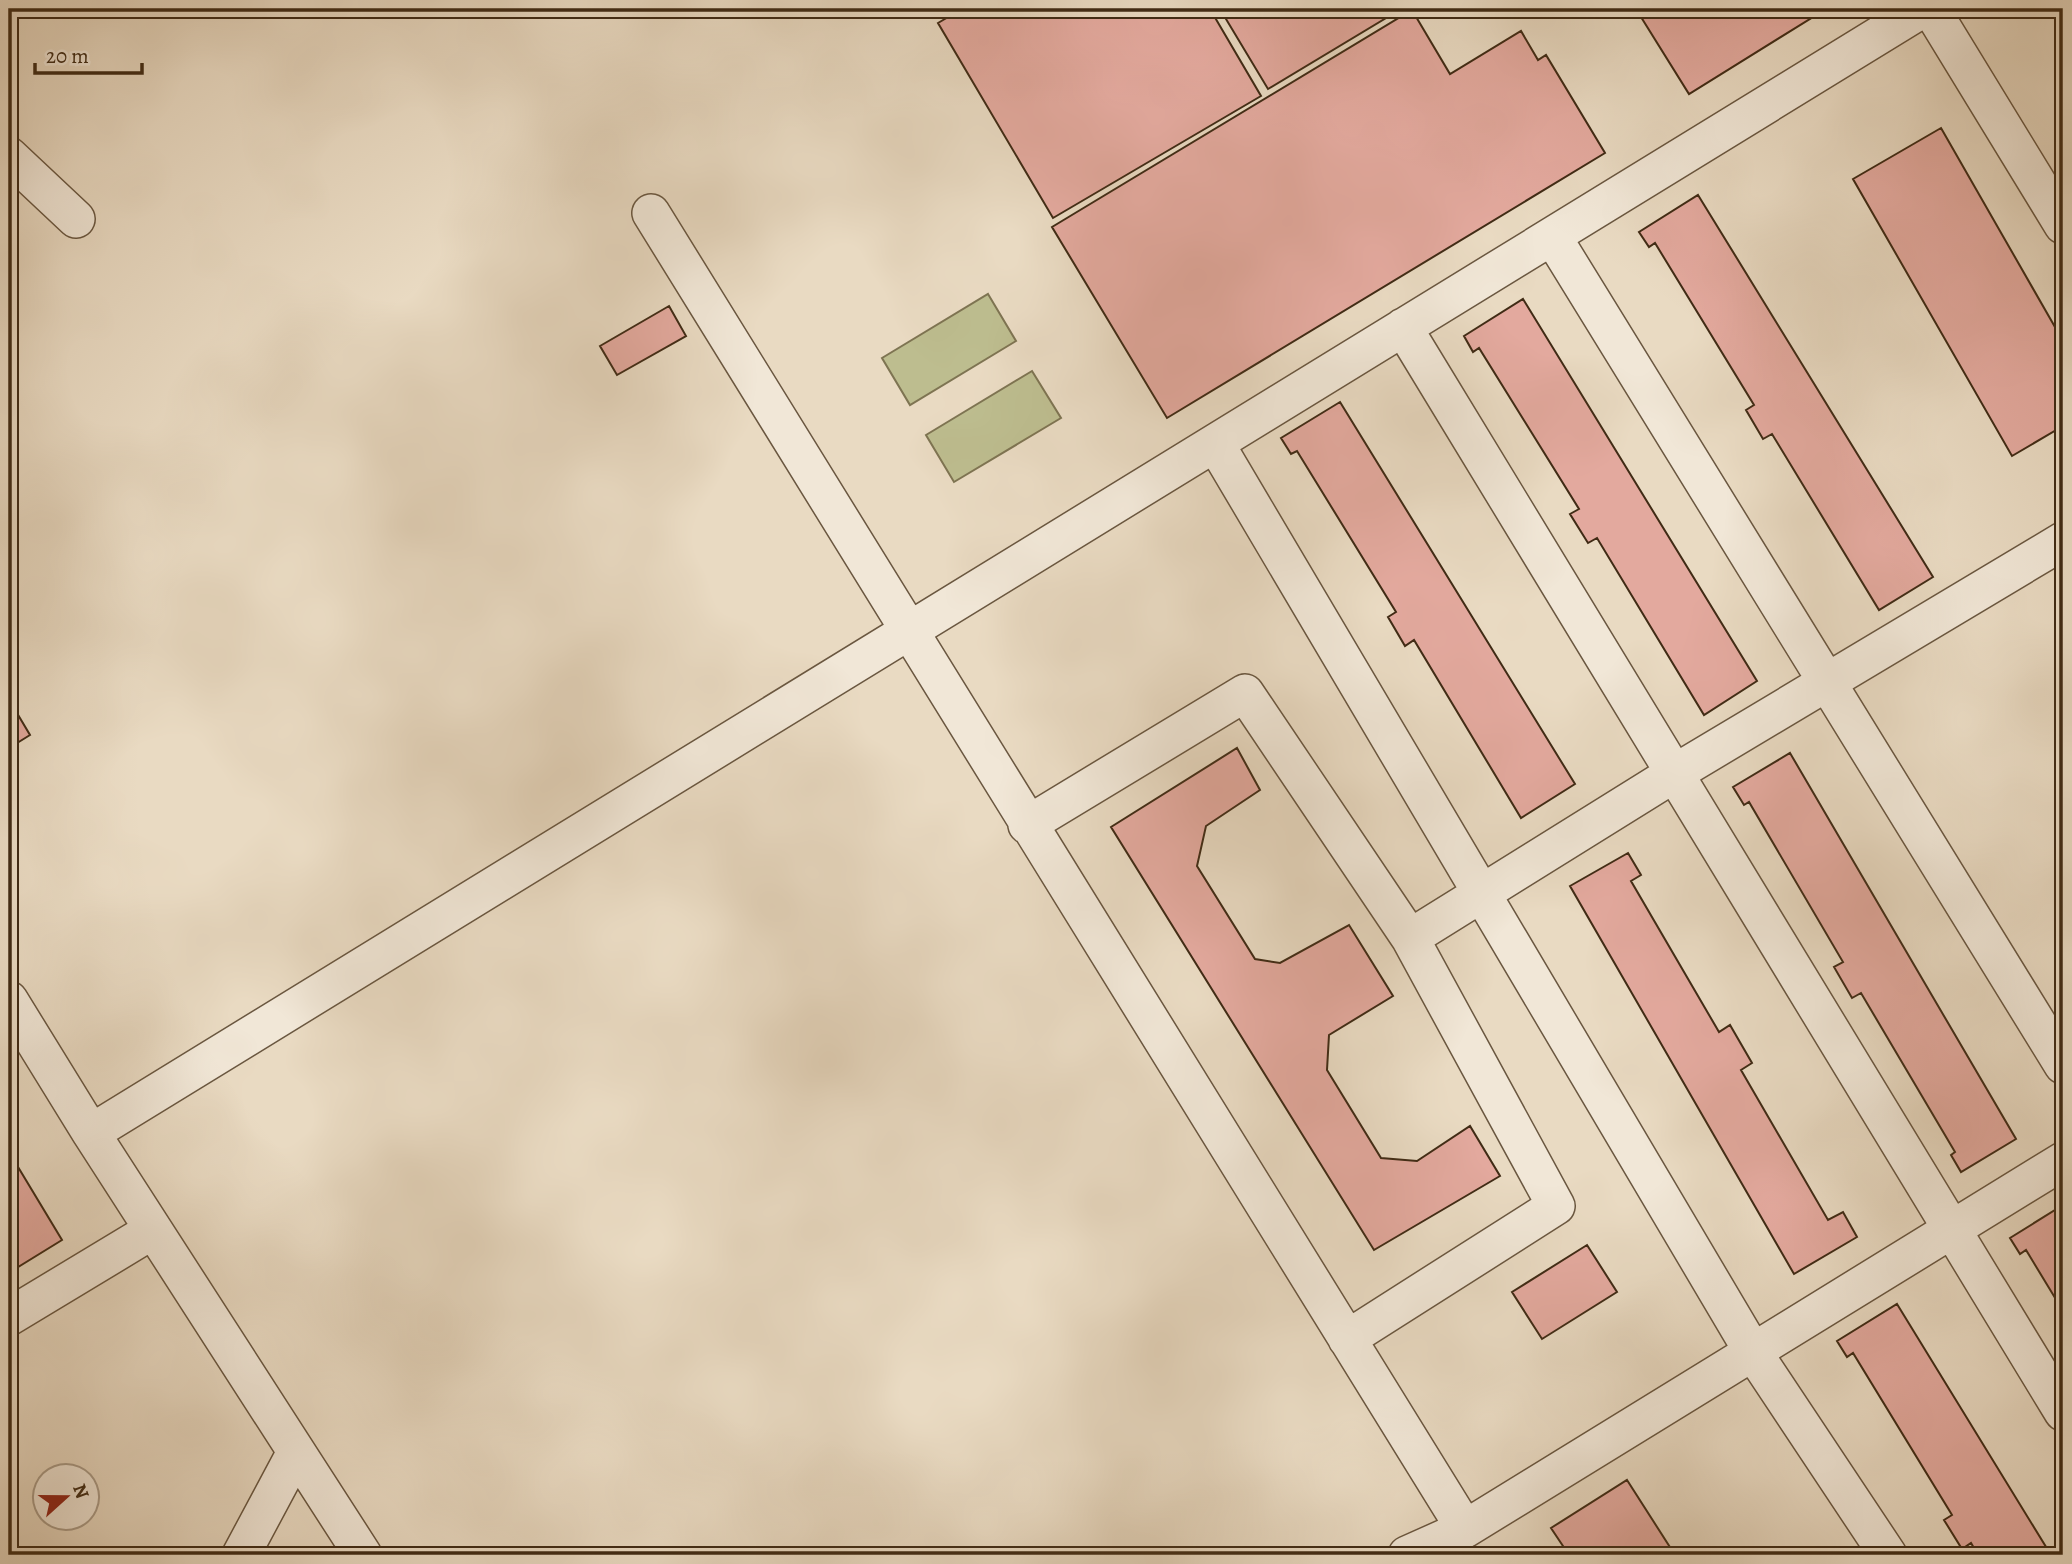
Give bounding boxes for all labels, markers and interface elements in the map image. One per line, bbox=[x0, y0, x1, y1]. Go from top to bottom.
scale bar bbox=[35, 32, 142, 76]
text: 20 m bbox=[46, 42, 89, 70]
north arrow bbox=[32, 1462, 102, 1532]
text: N bbox=[66, 1480, 96, 1503]

